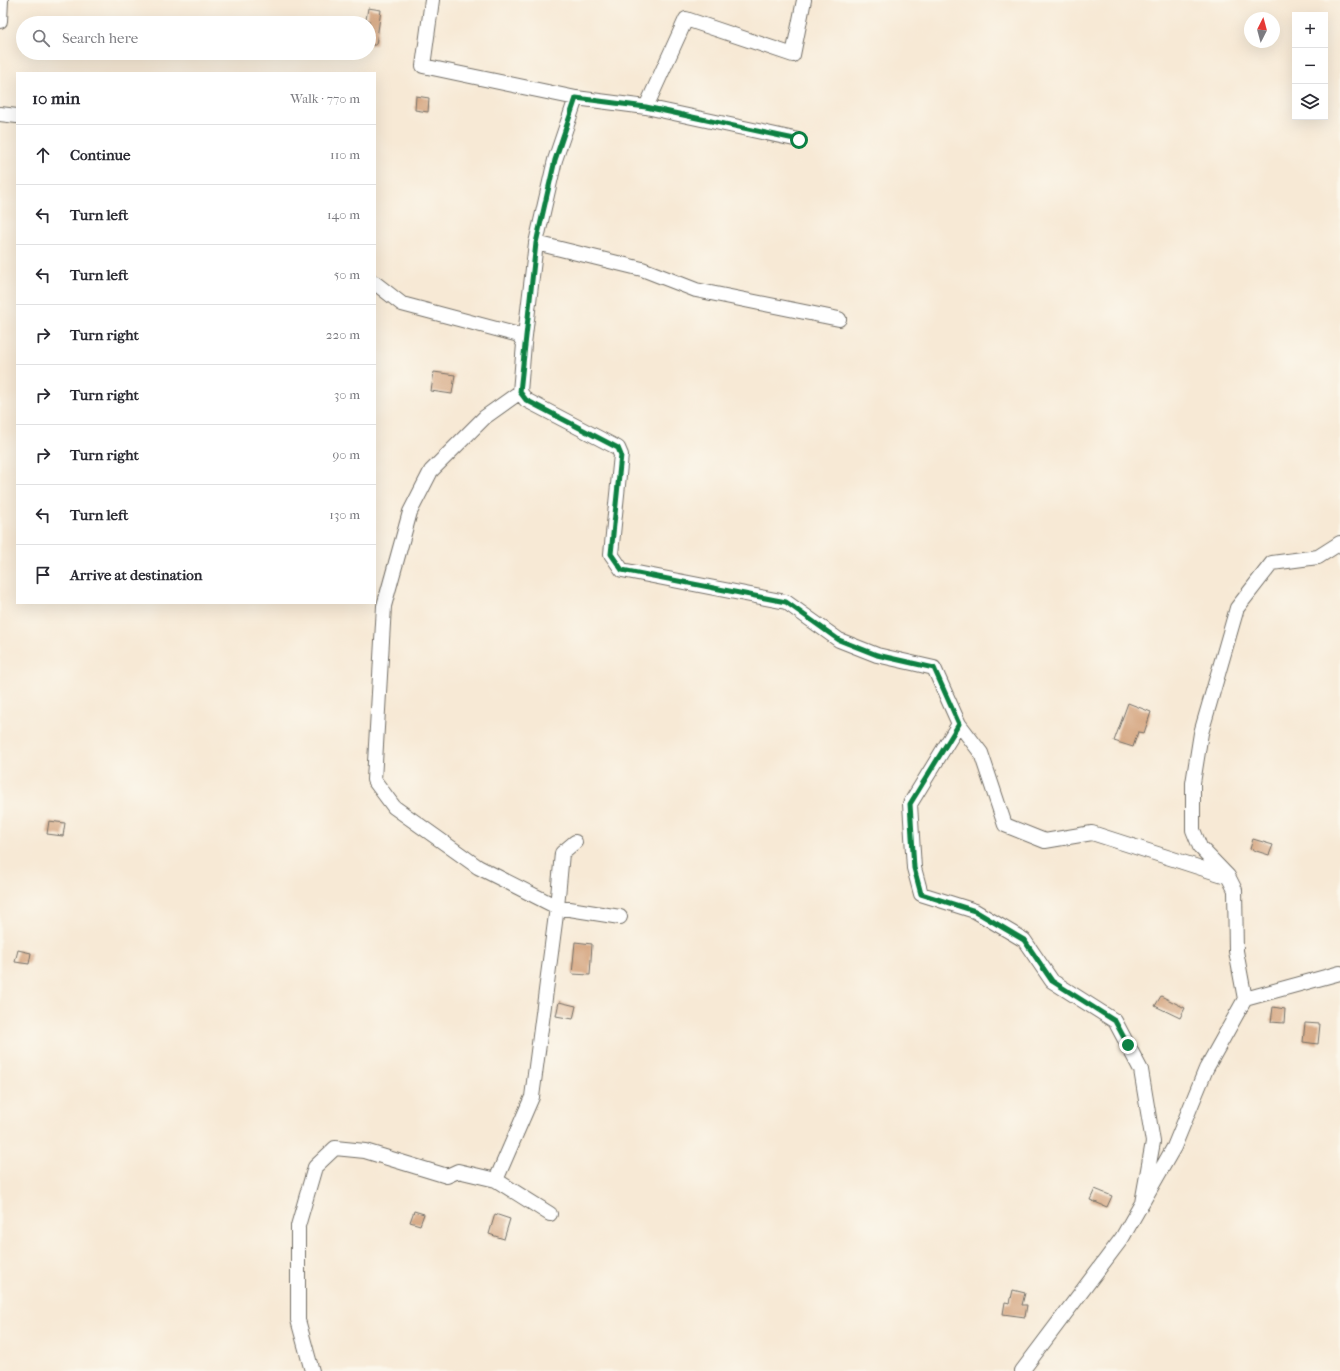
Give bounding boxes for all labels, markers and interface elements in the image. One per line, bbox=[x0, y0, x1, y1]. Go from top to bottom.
north arrow bbox=[1244, 12, 1280, 48]
map controls bbox=[1292, 12, 1328, 120]
button: + bbox=[1292, 12, 1328, 48]
search box bbox=[16, 16, 376, 60]
icon: search bbox=[30, 27, 52, 49]
text: Search here bbox=[62, 29, 138, 47]
button: − bbox=[1292, 48, 1328, 84]
button: layers bbox=[1292, 84, 1328, 120]
text: 10 min bbox=[32, 88, 80, 108]
text: Walk · 770 m bbox=[290, 91, 360, 106]
route start bbox=[790, 131, 808, 149]
icon: ahead bbox=[32, 144, 54, 166]
text: Continue bbox=[70, 146, 130, 164]
text: 110 m bbox=[330, 147, 360, 162]
icon: left bbox=[32, 204, 54, 226]
text: Turn left bbox=[70, 206, 128, 224]
text: 140 m bbox=[327, 207, 360, 222]
icon: left bbox=[32, 264, 54, 286]
text: Turn left bbox=[70, 266, 128, 284]
text: 50 m bbox=[334, 267, 360, 282]
icon: right bbox=[32, 324, 54, 346]
text: Turn right bbox=[70, 326, 139, 344]
text: 220 m bbox=[326, 327, 360, 342]
icon: right bbox=[32, 384, 54, 406]
text: Turn right bbox=[70, 386, 139, 404]
text: 30 m bbox=[334, 387, 360, 402]
icon: right bbox=[32, 444, 54, 466]
text: Turn right bbox=[70, 446, 139, 464]
text: 90 m bbox=[332, 447, 360, 462]
icon: left bbox=[32, 504, 54, 526]
text: Turn left bbox=[70, 506, 128, 524]
text: 130 m bbox=[329, 507, 360, 522]
icon: arrive bbox=[32, 564, 54, 586]
text: Arrive at destination bbox=[70, 566, 202, 584]
route end bbox=[1119, 1036, 1137, 1054]

